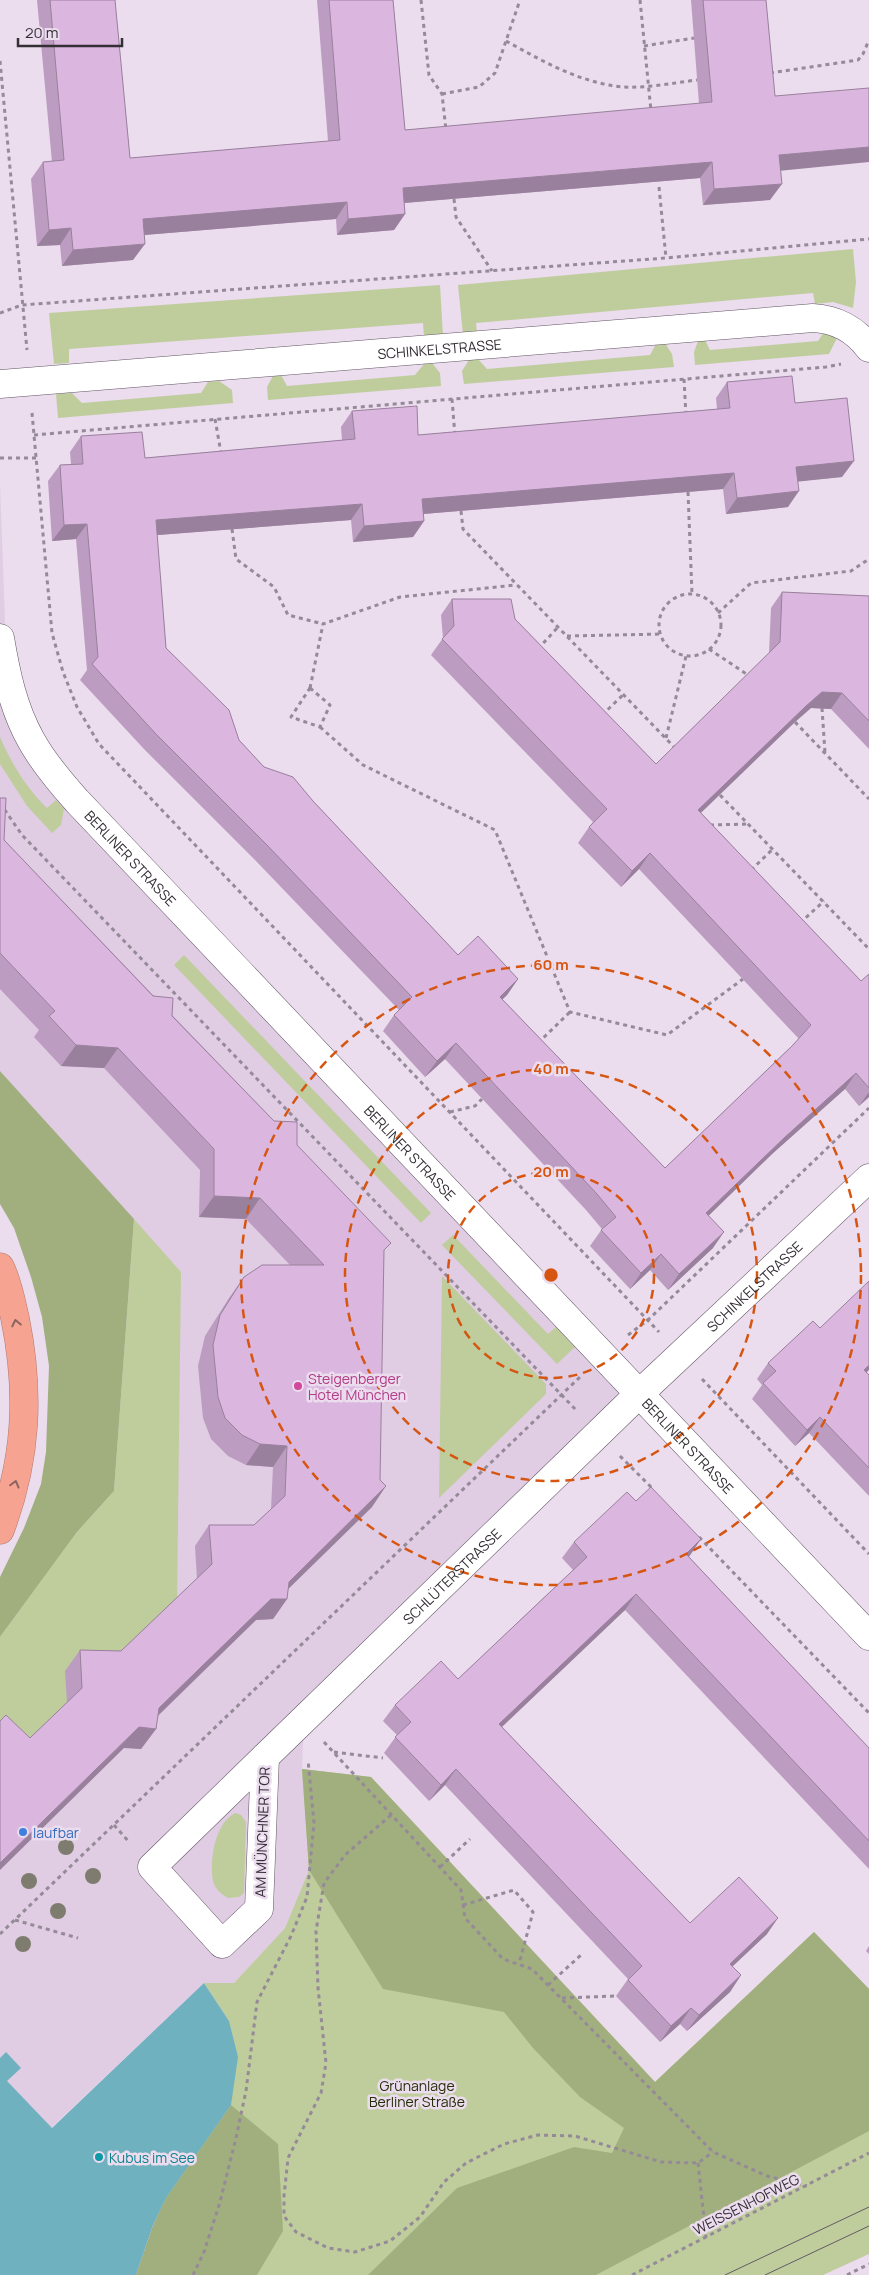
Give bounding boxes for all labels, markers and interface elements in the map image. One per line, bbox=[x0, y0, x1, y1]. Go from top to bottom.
scale bar bbox=[18, 15, 121, 47]
text: 20 m bbox=[25, 22, 58, 43]
street label: SCHINKELSTRASSE bbox=[377, 334, 502, 363]
street label: BERLINER STRASSE bbox=[81, 806, 181, 910]
text: 60 m bbox=[533, 954, 569, 975]
text: 40 m bbox=[533, 1058, 569, 1079]
street label: BERLINER STRASSE bbox=[360, 1101, 460, 1204]
text: 20 m bbox=[533, 1161, 569, 1182]
street label: SCHINKELSTRASSE bbox=[702, 1236, 806, 1336]
centre of rings bbox=[542, 1266, 560, 1284]
one-way arrow bbox=[11, 1318, 21, 1327]
place label: Steigenberger Hotel München bbox=[308, 1369, 406, 1404]
marker: Steigenberger Hotel München bbox=[292, 1380, 304, 1392]
street label: BERLINER STRASSE bbox=[638, 1394, 738, 1497]
one-way arrow bbox=[10, 1480, 20, 1488]
street label: SCHLÜTERSTRASSE bbox=[398, 1524, 505, 1628]
street label: AM MÜNCHNER TOR bbox=[250, 1766, 274, 1898]
place label: laufbar bbox=[33, 1823, 79, 1842]
marker: laufbar bbox=[17, 1826, 29, 1838]
park label: Grünanlage Berliner Straße bbox=[369, 2076, 465, 2111]
place label: Kubus im See bbox=[109, 2148, 195, 2167]
marker: Kubus im See bbox=[93, 2151, 105, 2163]
street label: WEISSENHOFWEG bbox=[690, 2169, 802, 2239]

